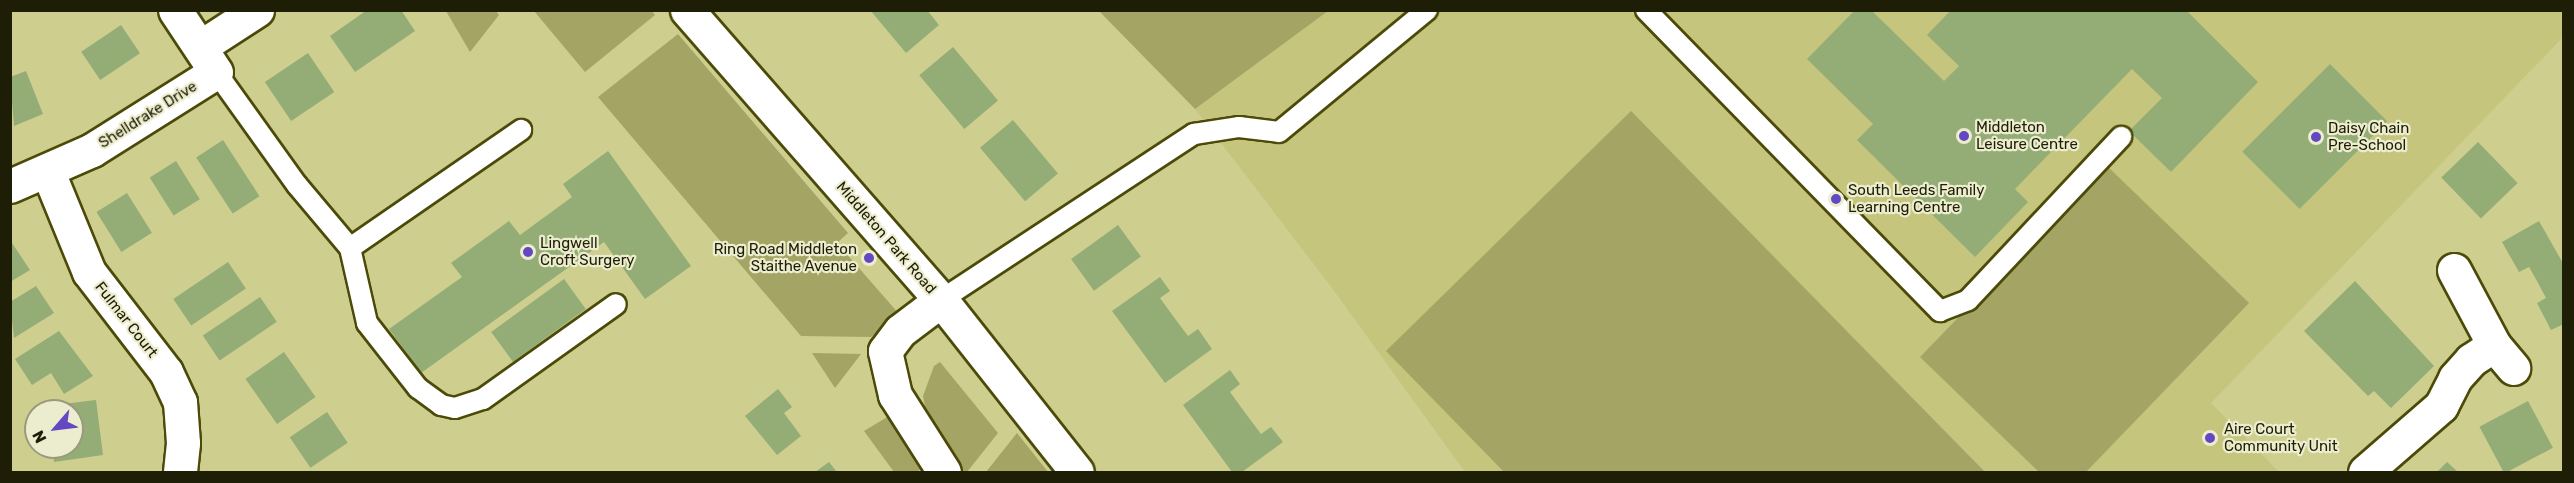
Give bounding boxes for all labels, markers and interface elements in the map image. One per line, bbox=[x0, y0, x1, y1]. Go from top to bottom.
street label: Shelldrake Drive bbox=[96, 78, 200, 152]
place label: Middleton Leisure Centre bbox=[1976, 118, 2078, 153]
place label: Daisy Chain Pre-School bbox=[2328, 119, 2410, 154]
marker: Middleton Leisure Centre bbox=[1957, 129, 1971, 143]
marker: Daisy Chain Pre-School bbox=[2309, 130, 2323, 144]
street label: Middleton Park Road bbox=[832, 178, 940, 298]
place label: South Leeds Family Learning Centre bbox=[1848, 181, 1984, 216]
marker: South Leeds Family Learning Centre bbox=[1829, 192, 1843, 206]
place label: Lingwell Croft Surgery bbox=[540, 234, 635, 269]
place label: Ring Road Middleton Staithe Avenue bbox=[714, 240, 857, 275]
marker: Lingwell Croft Surgery bbox=[521, 245, 535, 259]
marker: Ring Road Middleton Staithe Avenue bbox=[862, 251, 876, 265]
street label: Fulmar Court bbox=[91, 278, 161, 362]
north arrow bbox=[24, 399, 84, 459]
place label: Aire Court Community Unit bbox=[2224, 420, 2338, 455]
text: N bbox=[28, 427, 51, 446]
marker: Aire Court Community Unit bbox=[2201, 429, 2219, 447]

